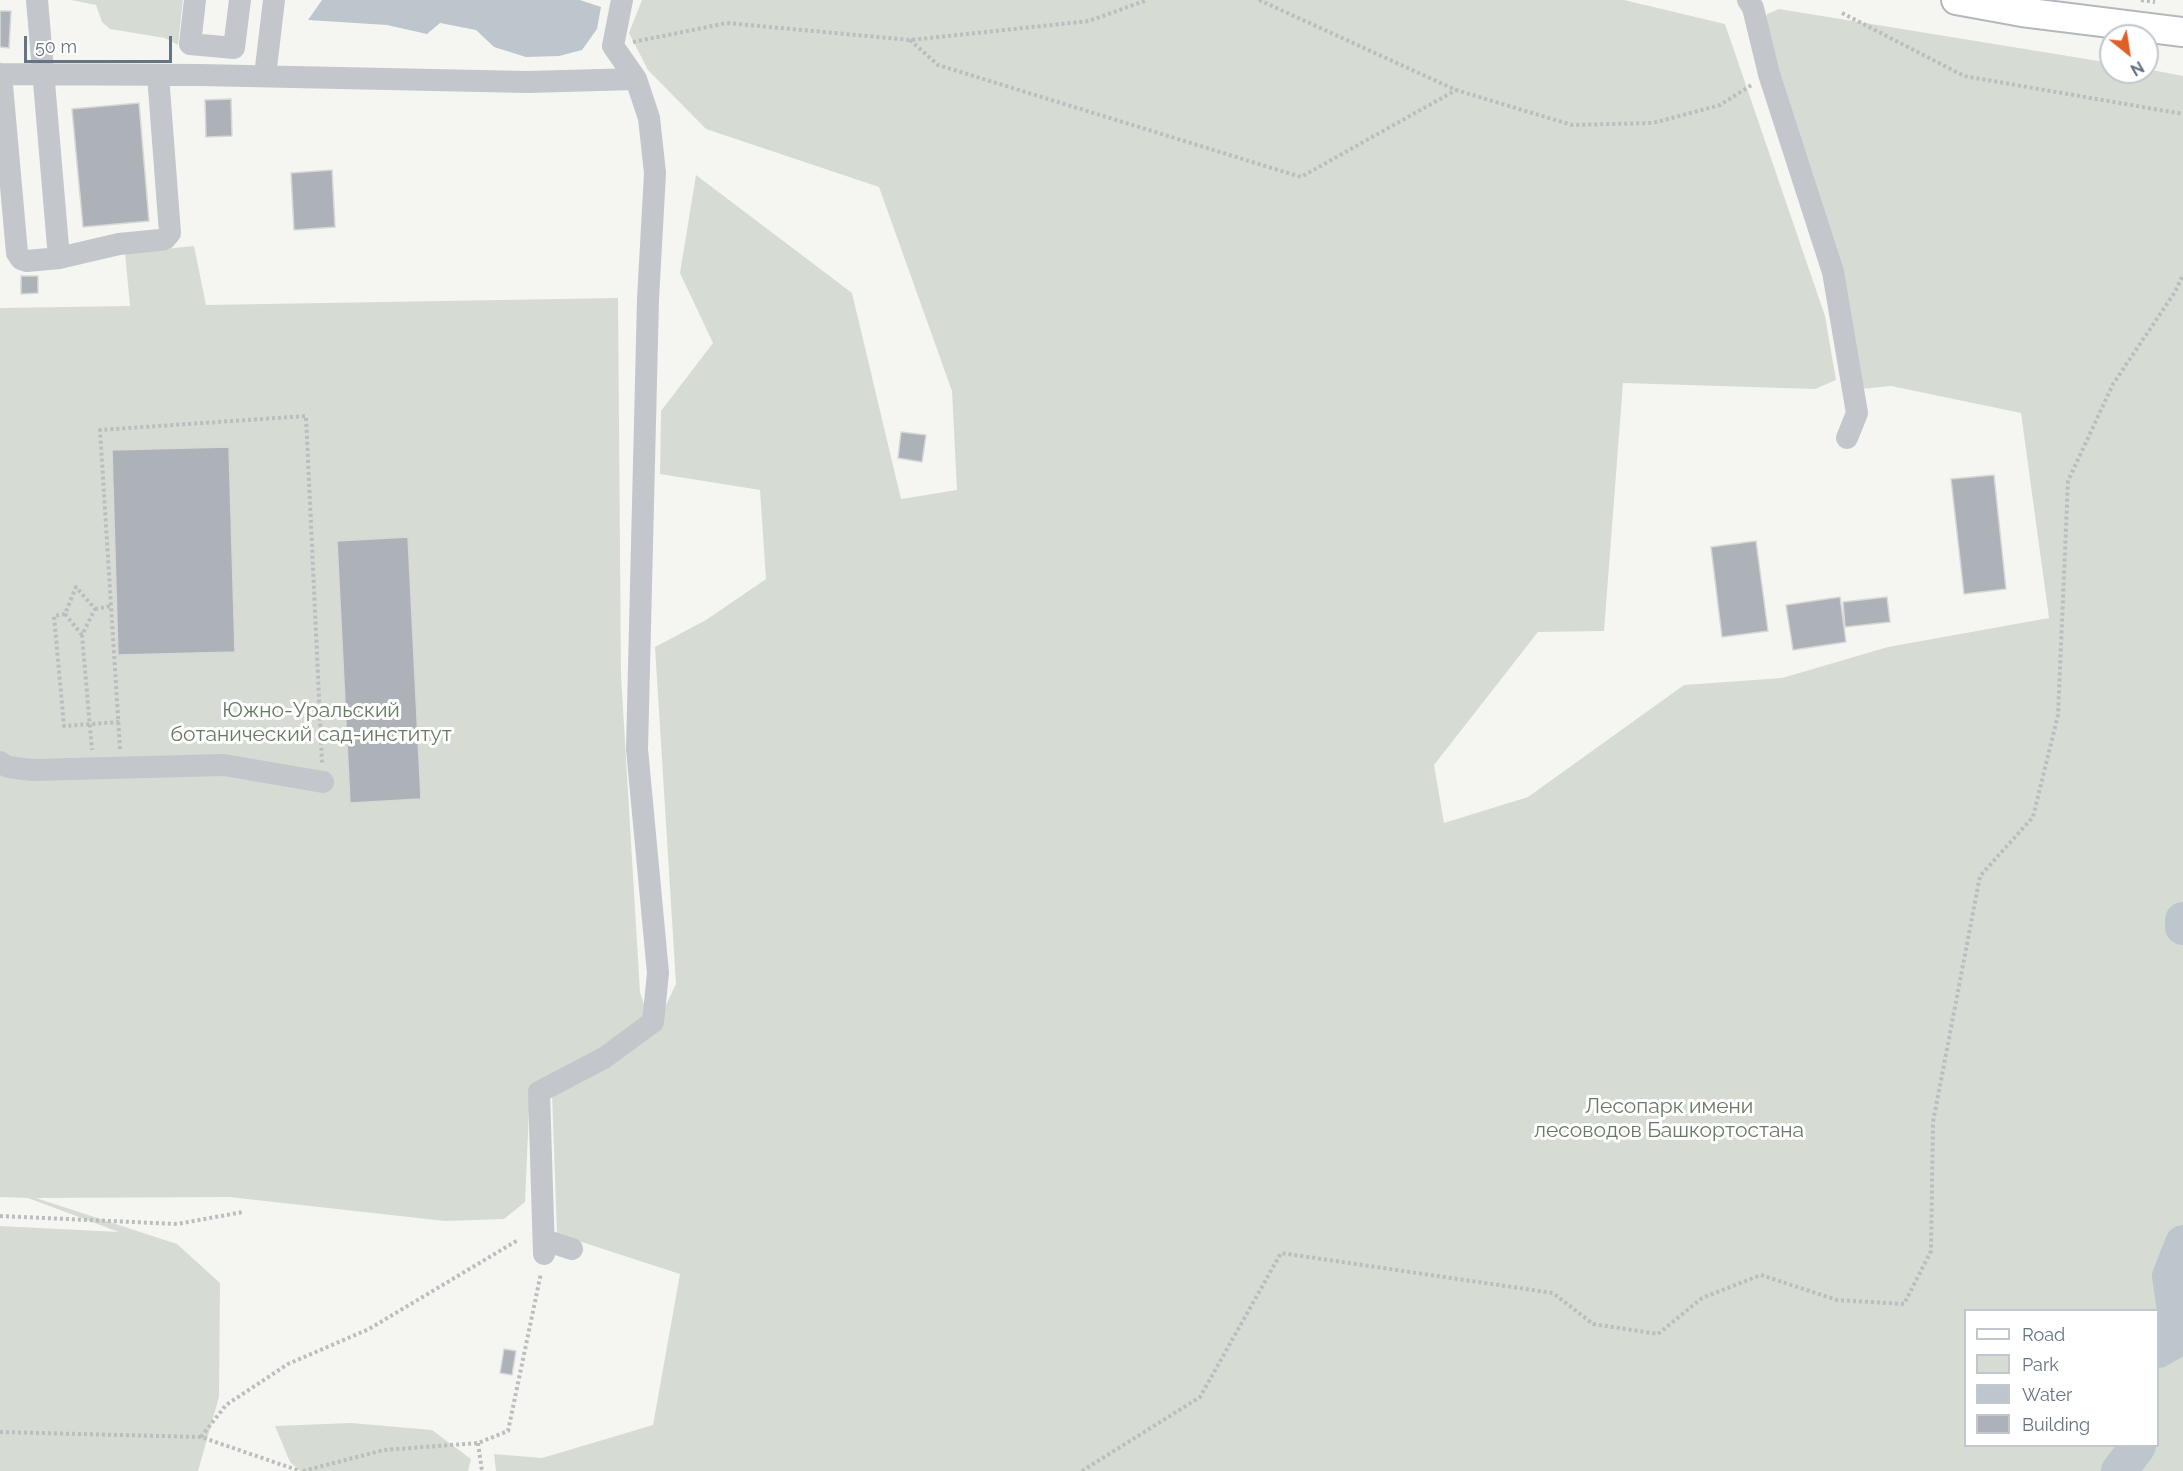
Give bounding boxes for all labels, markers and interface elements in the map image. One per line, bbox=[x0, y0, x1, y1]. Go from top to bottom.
scale bar bbox=[27, 24, 176, 62]
north arrow bbox=[2099, 24, 2159, 84]
text: 50 m bbox=[35, 36, 77, 57]
text: N bbox=[2127, 57, 2147, 80]
park label: Южно-Уральский ботанический сад-институт bbox=[170, 698, 452, 748]
park label: Лесопарк имени лесоводов Башкортостана bbox=[1534, 1094, 1804, 1144]
legend bbox=[1964, 1309, 2159, 1447]
text: Road bbox=[2022, 1324, 2065, 1345]
text: Park bbox=[2022, 1354, 2059, 1375]
text: Water bbox=[2022, 1384, 2072, 1405]
text: Building bbox=[2022, 1414, 2090, 1435]

